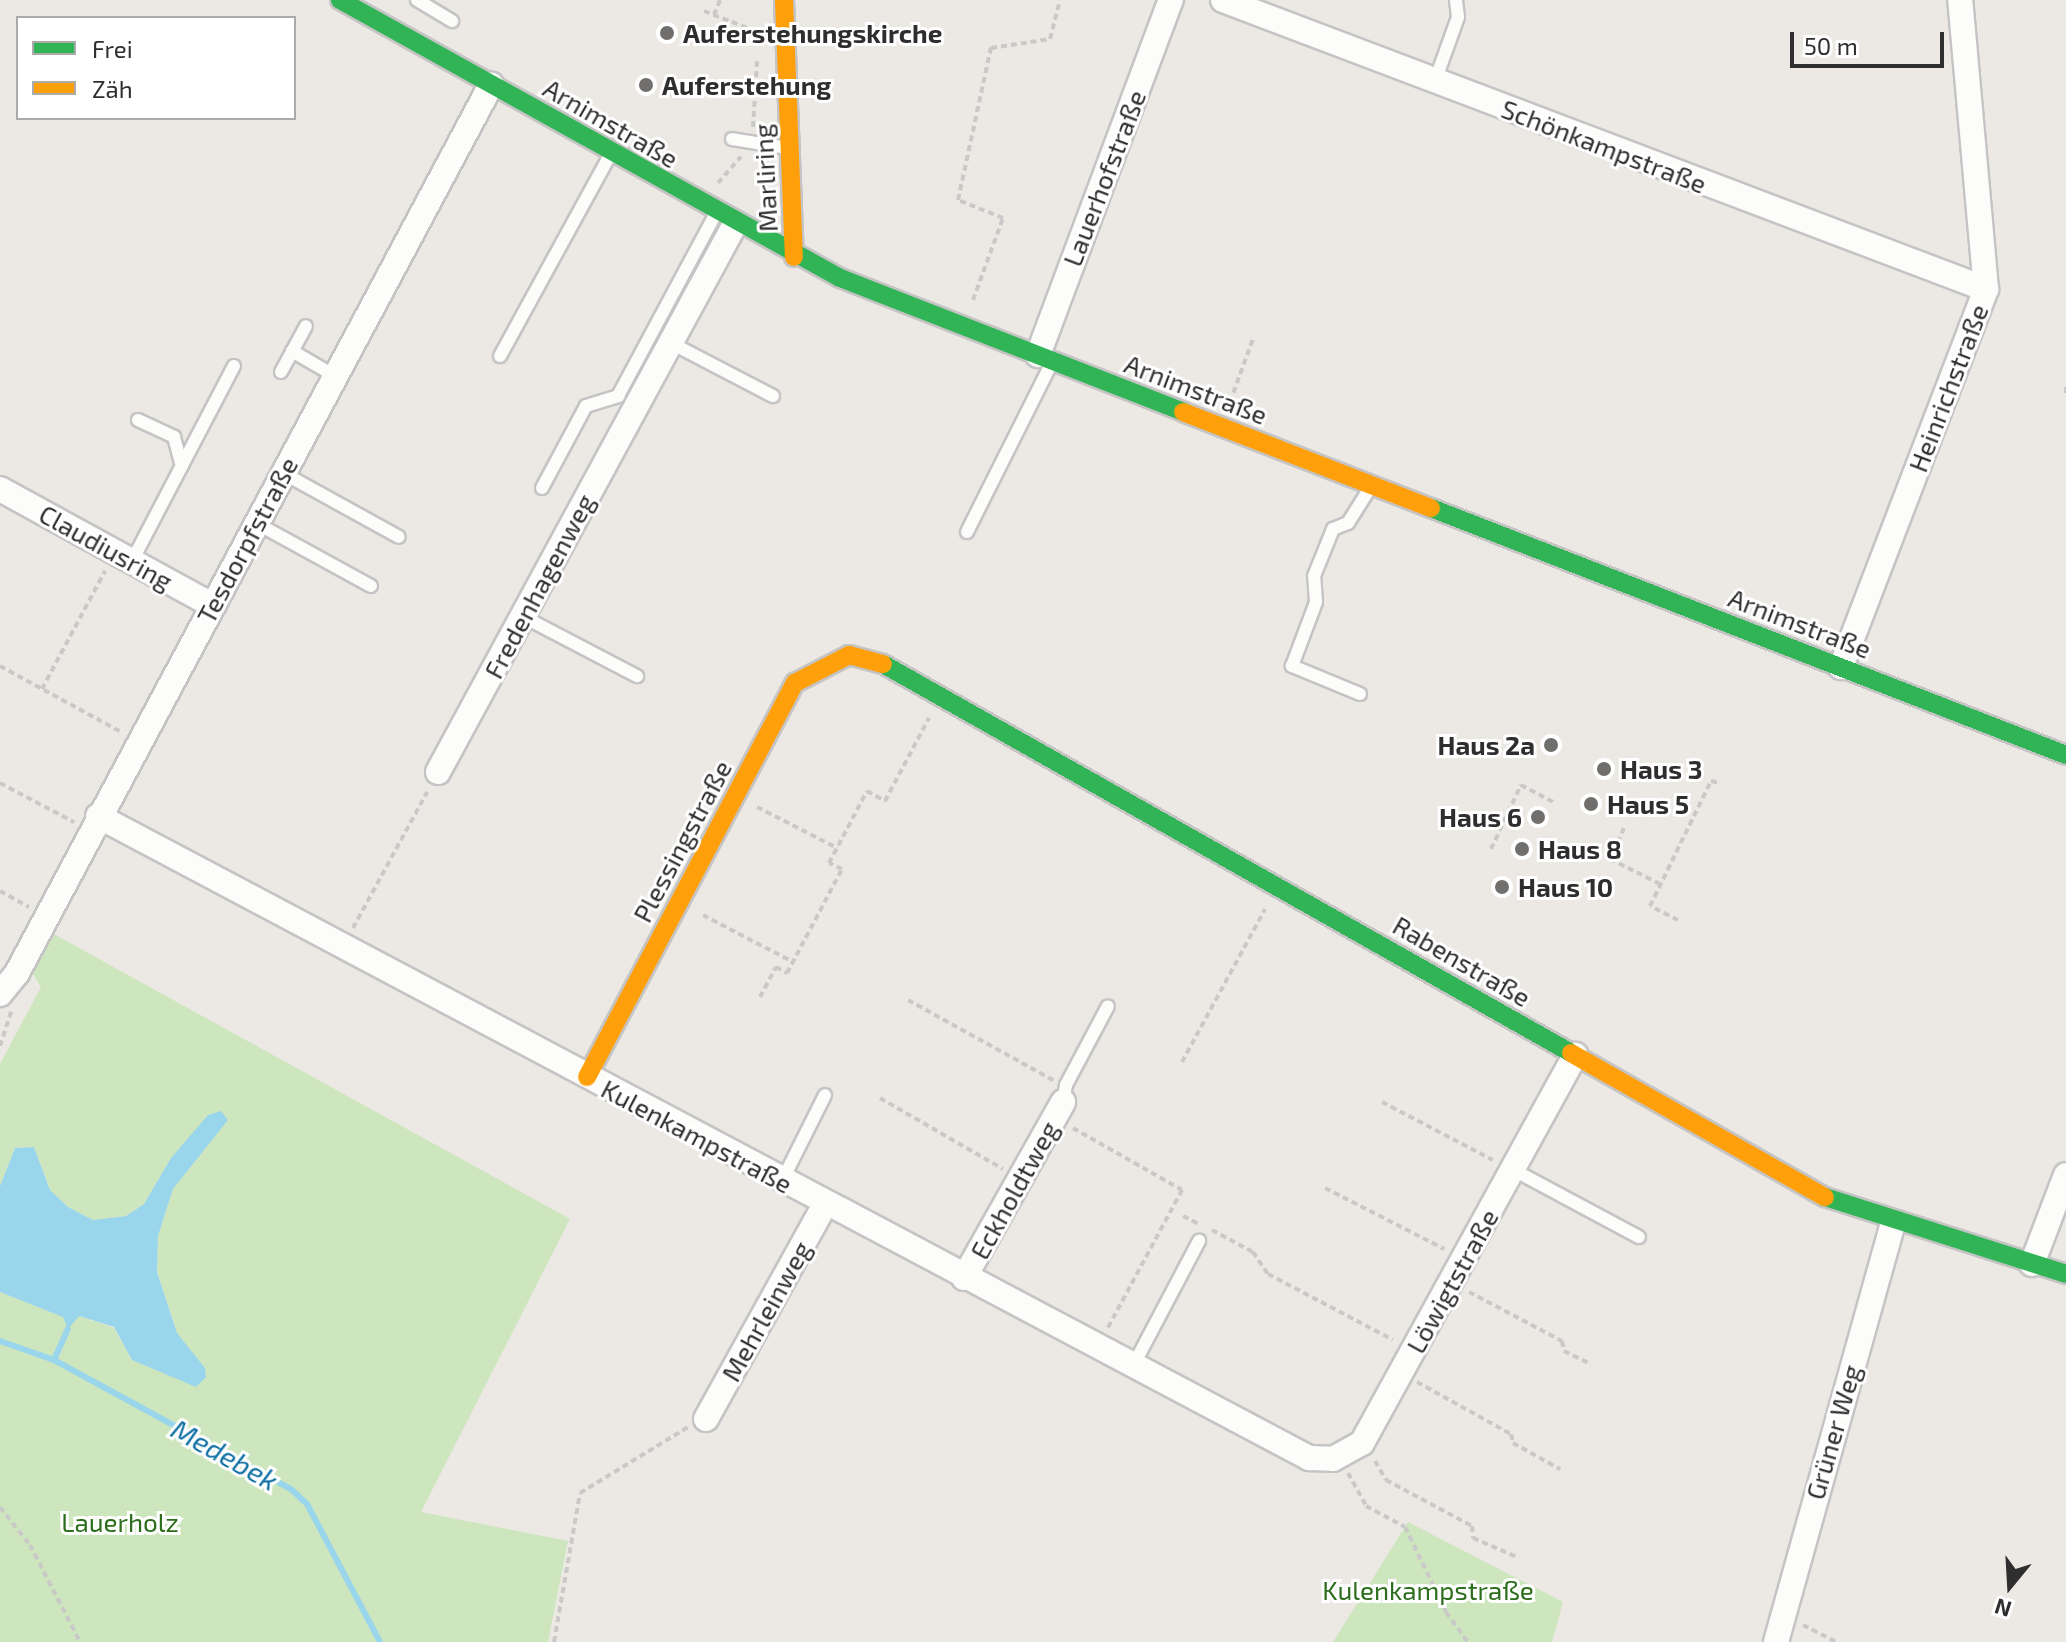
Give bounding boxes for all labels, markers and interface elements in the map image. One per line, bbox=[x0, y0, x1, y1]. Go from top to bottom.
legend bbox=[16, 16, 296, 120]
scale bar bbox=[1794, 16, 1948, 66]
place label: Auferstehungskirche bbox=[683, 17, 942, 49]
marker: Auferstehungskirche bbox=[658, 24, 676, 42]
text: 50 m bbox=[1804, 31, 1858, 60]
text: Frei bbox=[92, 34, 133, 63]
place label: Auferstehung bbox=[662, 69, 831, 101]
street label: Arnimstraße bbox=[538, 72, 684, 174]
text: Zäh bbox=[92, 74, 133, 103]
marker: Auferstehung bbox=[637, 76, 655, 94]
street label: Lauerhofstraße bbox=[1056, 86, 1152, 270]
street label: Schönkampstraße bbox=[1497, 93, 1711, 199]
street label: Marliring bbox=[747, 123, 783, 233]
street label: Heinrichstraße bbox=[1902, 300, 1994, 476]
street label: Arnimstraße bbox=[1120, 348, 1272, 430]
street label: Tesdorpfstraße bbox=[190, 452, 304, 628]
street label: Fredenhagenweg bbox=[477, 489, 601, 683]
street label: Claudiusring bbox=[34, 498, 178, 596]
street label: Arnimstraße bbox=[1724, 582, 1876, 664]
place label: Haus 2a bbox=[1437, 729, 1535, 761]
marker: Haus 2a bbox=[1542, 736, 1560, 754]
place label: Haus 3 bbox=[1620, 753, 1702, 785]
street label: Plessingstraße bbox=[626, 755, 738, 927]
marker: Haus 3 bbox=[1595, 760, 1613, 778]
place label: Haus 5 bbox=[1607, 788, 1689, 820]
marker: Haus 5 bbox=[1582, 795, 1600, 813]
place label: Haus 6 bbox=[1439, 801, 1522, 833]
marker: Haus 6 bbox=[1529, 808, 1547, 826]
place label: Haus 8 bbox=[1538, 833, 1622, 865]
marker: Haus 8 bbox=[1513, 840, 1531, 858]
place label: Haus 10 bbox=[1518, 871, 1613, 903]
marker: Haus 10 bbox=[1493, 878, 1511, 896]
street label: Rabenstraße bbox=[1388, 909, 1536, 1013]
street label: Kulenkampstraße bbox=[596, 1073, 798, 1199]
street label: Eckholdtweg bbox=[963, 1116, 1065, 1264]
street label: Löwigtstraße bbox=[1400, 1204, 1504, 1358]
street label: Mehrleinweg bbox=[715, 1236, 817, 1386]
street label: Grüner Weg bbox=[1799, 1361, 1867, 1503]
water label: Medebek bbox=[166, 1411, 284, 1497]
park label: Lauerholz bbox=[61, 1506, 179, 1538]
north arrow bbox=[1970, 1546, 2050, 1626]
park label: Kulenkampstraße bbox=[1322, 1574, 1534, 1606]
text: N bbox=[1991, 1594, 2014, 1624]

